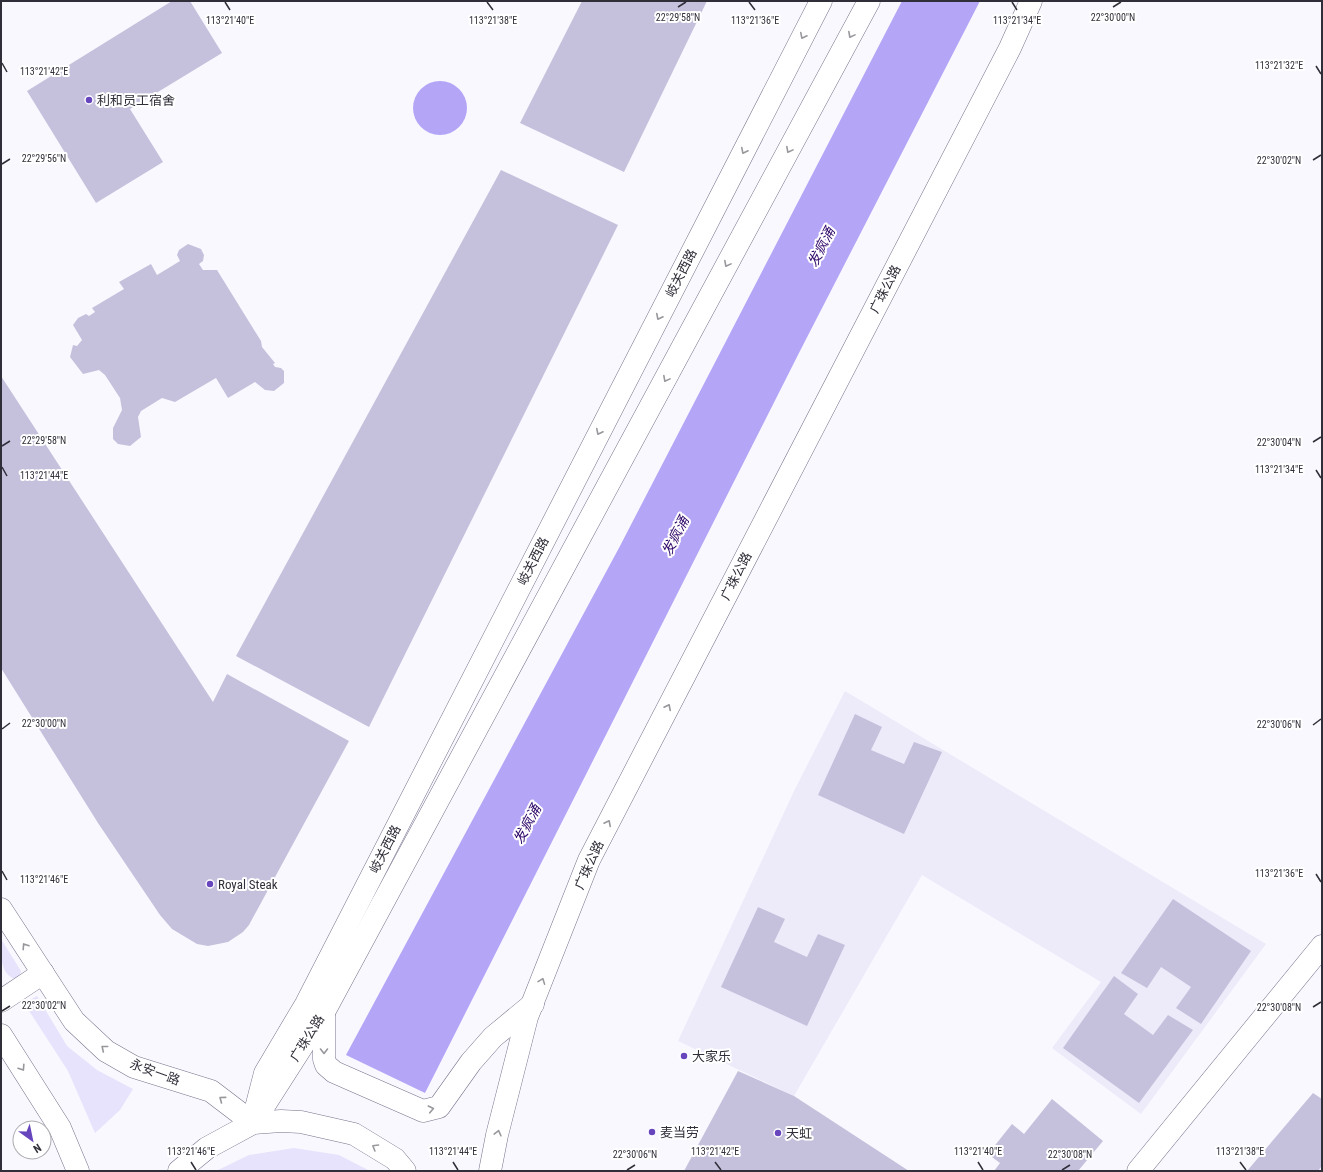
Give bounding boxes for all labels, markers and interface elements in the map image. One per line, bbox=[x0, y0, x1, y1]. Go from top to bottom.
text: 22°29'58"N bbox=[656, 12, 700, 23]
text: 22°30'00"N bbox=[1091, 12, 1135, 23]
text: 113°21'40"E bbox=[206, 15, 254, 26]
text: 113°21'38"E bbox=[469, 15, 517, 26]
text: 113°21'36"E bbox=[731, 15, 779, 26]
text: 113°21'34"E bbox=[993, 15, 1041, 26]
one-way arrow bbox=[800, 31, 808, 39]
one-way arrow bbox=[848, 31, 855, 38]
text: 113°21'32"E bbox=[1255, 60, 1303, 71]
text: 113°21'42"E bbox=[20, 66, 68, 77]
place label: 利和员工宿舍 bbox=[97, 93, 175, 108]
marker: 利和员工宿舍 bbox=[84, 95, 94, 105]
one-way arrow bbox=[786, 146, 794, 153]
one-way arrow bbox=[741, 147, 749, 155]
text: 22°29'56"N bbox=[22, 153, 66, 164]
text: 22°30'02"N bbox=[1257, 155, 1301, 166]
water label: 发疯涌 bbox=[804, 223, 839, 269]
street label: 岐关西路 bbox=[663, 246, 699, 300]
one-way arrow bbox=[725, 260, 732, 267]
street label: 广珠公路 bbox=[867, 262, 903, 316]
one-way arrow bbox=[656, 313, 664, 320]
one-way arrow bbox=[663, 374, 670, 382]
one-way arrow bbox=[597, 428, 604, 436]
text: 22°29'58"N bbox=[22, 435, 66, 446]
text: 22°30'04"N bbox=[1257, 437, 1301, 448]
text: 113°21'34"E bbox=[1255, 464, 1303, 475]
text: 113°21'44"E bbox=[20, 470, 68, 481]
water label: 发疯涌 bbox=[658, 512, 693, 558]
street label: 岐关西路 bbox=[515, 534, 551, 588]
street label: 广珠公路 bbox=[718, 549, 754, 603]
one-way arrow bbox=[663, 704, 671, 712]
text: 22°30'00"N bbox=[22, 718, 66, 729]
text: 22°30'06"N bbox=[1257, 719, 1301, 730]
water label: 发疯涌 bbox=[510, 800, 545, 846]
one-way arrow bbox=[604, 820, 611, 827]
street label: 岐关西路 bbox=[367, 822, 403, 876]
street label: 广珠公路 bbox=[572, 838, 606, 892]
text: 113°21'36"E bbox=[1255, 868, 1303, 879]
text: 113°21'46"E bbox=[20, 874, 68, 885]
place label: Royal Steak bbox=[218, 877, 278, 892]
marker: Royal Steak bbox=[205, 879, 215, 889]
one-way arrow bbox=[22, 943, 30, 950]
one-way arrow bbox=[537, 978, 545, 985]
text: 22°30'02"N bbox=[22, 1000, 66, 1011]
text: 22°30'08"N bbox=[1257, 1002, 1301, 1013]
street label: 广珠公路 bbox=[287, 1012, 327, 1064]
one-way arrow bbox=[101, 1046, 108, 1053]
one-way arrow bbox=[320, 1048, 328, 1054]
place label: 大家乐 bbox=[692, 1049, 731, 1064]
marker: 大家乐 bbox=[679, 1051, 689, 1061]
street label: 永安一路 bbox=[128, 1056, 182, 1088]
one-way arrow bbox=[17, 1063, 24, 1070]
one-way arrow bbox=[219, 1097, 226, 1104]
one-way arrow bbox=[428, 1105, 434, 1114]
north arrow bbox=[12, 1120, 52, 1160]
place label: 麦当劳 bbox=[660, 1125, 699, 1140]
place label: 天虹 bbox=[786, 1126, 812, 1141]
marker: 麦当劳 bbox=[647, 1127, 657, 1137]
marker: 天虹 bbox=[773, 1128, 783, 1138]
one-way arrow bbox=[494, 1130, 502, 1136]
text: N bbox=[31, 1141, 44, 1155]
one-way arrow bbox=[372, 1144, 379, 1151]
text: 113°21'46"E bbox=[167, 1146, 215, 1157]
text: 113°21'44"E bbox=[429, 1146, 477, 1157]
text: 113°21'42"E bbox=[691, 1146, 739, 1157]
text: 113°21'40"E bbox=[954, 1146, 1002, 1157]
text: 113°21'38"E bbox=[1216, 1146, 1264, 1157]
text: 22°30'06"N bbox=[613, 1149, 657, 1160]
text: 22°30'08"N bbox=[1048, 1149, 1092, 1160]

